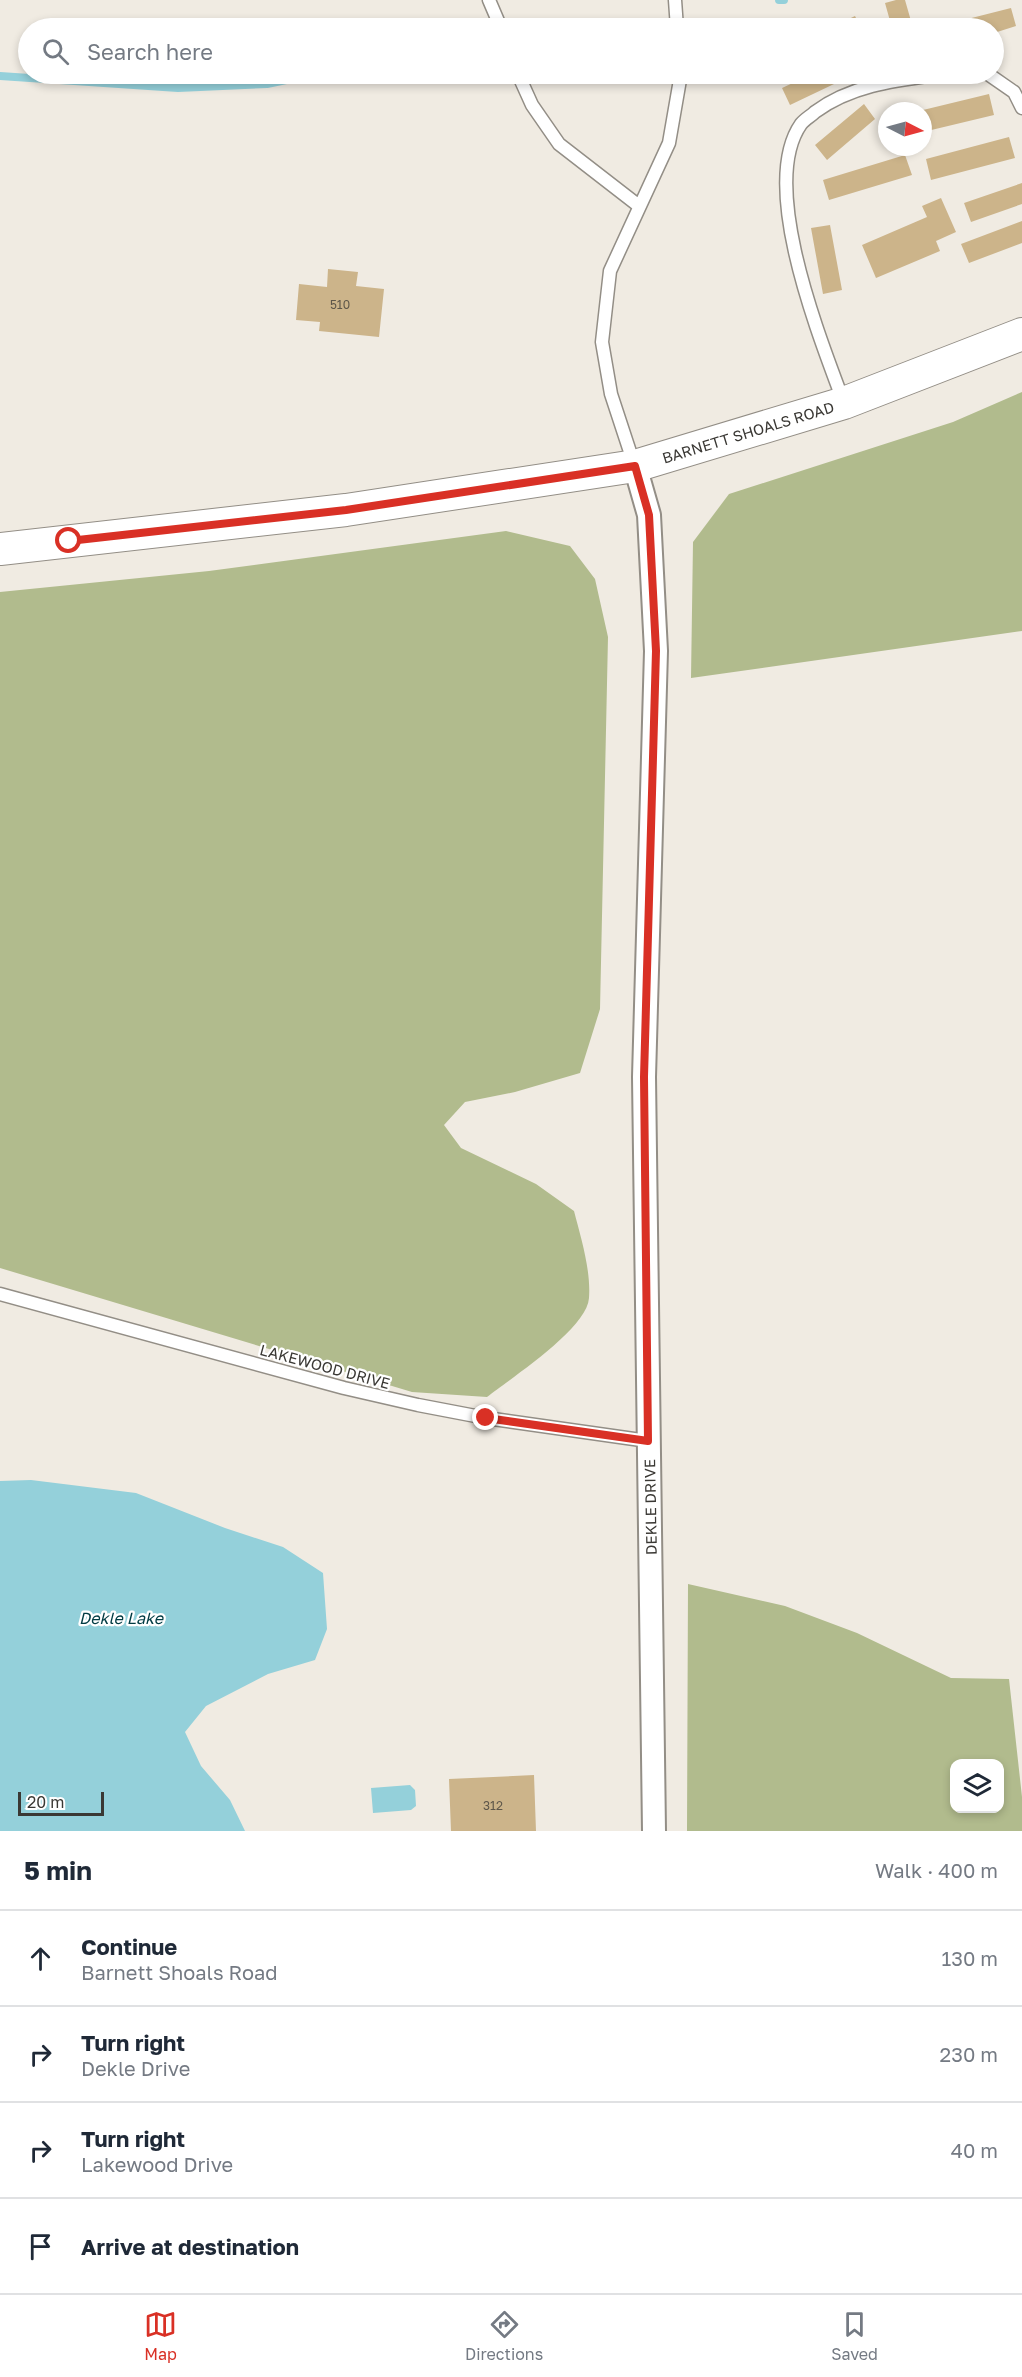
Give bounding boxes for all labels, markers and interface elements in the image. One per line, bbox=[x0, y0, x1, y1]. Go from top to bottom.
search box bbox=[18, 18, 1004, 84]
icon: search bbox=[39, 35, 72, 68]
text: Search here bbox=[87, 38, 213, 65]
north arrow bbox=[878, 102, 932, 156]
house number: 510 bbox=[330, 297, 350, 312]
street label: BARNETT SHOALS ROAD bbox=[660, 397, 836, 467]
route start bbox=[55, 527, 81, 553]
street label: LAKEWOOD DRIVE bbox=[258, 1340, 392, 1392]
route end bbox=[472, 1404, 498, 1430]
street label: DEKLE DRIVE bbox=[640, 1459, 660, 1555]
water label: Dekle Lake bbox=[79, 1608, 165, 1628]
map controls bbox=[950, 1759, 1004, 1813]
button: layers bbox=[950, 1759, 1004, 1813]
scale bar bbox=[18, 1789, 104, 1816]
text: 20 m bbox=[27, 1792, 64, 1812]
house number: 312 bbox=[483, 1798, 503, 1813]
text: 5 min bbox=[24, 1855, 92, 1886]
text: Walk · 400 m bbox=[875, 1858, 998, 1882]
text: Continue bbox=[81, 1933, 177, 1960]
icon: ahead bbox=[24, 1942, 57, 1975]
text: 130 m bbox=[942, 1946, 998, 1970]
text: Barnett Shoals Road bbox=[81, 1960, 278, 1984]
text: Turn right bbox=[81, 2029, 185, 2056]
icon: right bbox=[24, 2038, 57, 2071]
text: 230 m bbox=[940, 2042, 998, 2066]
text: Dekle Drive bbox=[81, 2056, 190, 2080]
text: Turn right bbox=[81, 2125, 185, 2152]
icon: right bbox=[24, 2134, 57, 2167]
text: 40 m bbox=[951, 2138, 998, 2162]
text: Lakewood Drive bbox=[81, 2152, 233, 2176]
icon: arrive bbox=[24, 2230, 57, 2263]
text: Arrive at destination bbox=[81, 2233, 299, 2260]
tab: Map bbox=[144, 2308, 177, 2364]
tab: Directions bbox=[465, 2308, 543, 2364]
tab: Saved bbox=[831, 2308, 878, 2364]

